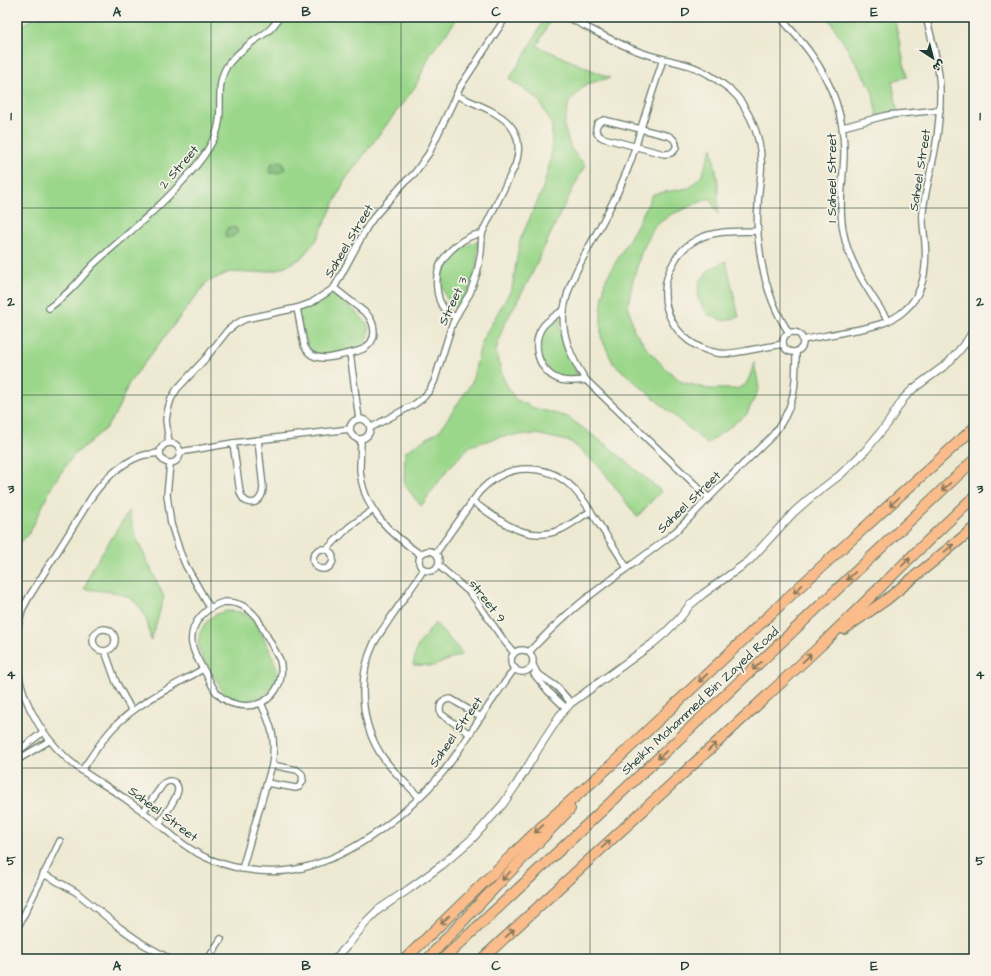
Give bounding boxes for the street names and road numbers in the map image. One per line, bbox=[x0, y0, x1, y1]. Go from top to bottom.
street label: Saheel Street bbox=[905, 127, 935, 212]
street label: 1 Saheel Street bbox=[823, 132, 841, 223]
street label: 2 Street bbox=[155, 141, 204, 193]
street label: Saheel Street bbox=[320, 200, 378, 281]
street label: Street 3 bbox=[434, 273, 472, 328]
street label: Saheel Street bbox=[653, 466, 726, 537]
street label: street 9 bbox=[464, 575, 510, 627]
street label: Sheikh Mohammed Bin Zayed Road bbox=[617, 623, 784, 780]
street label: Saheel Street bbox=[425, 692, 488, 771]
street label: Saheel Street bbox=[125, 782, 202, 847]

